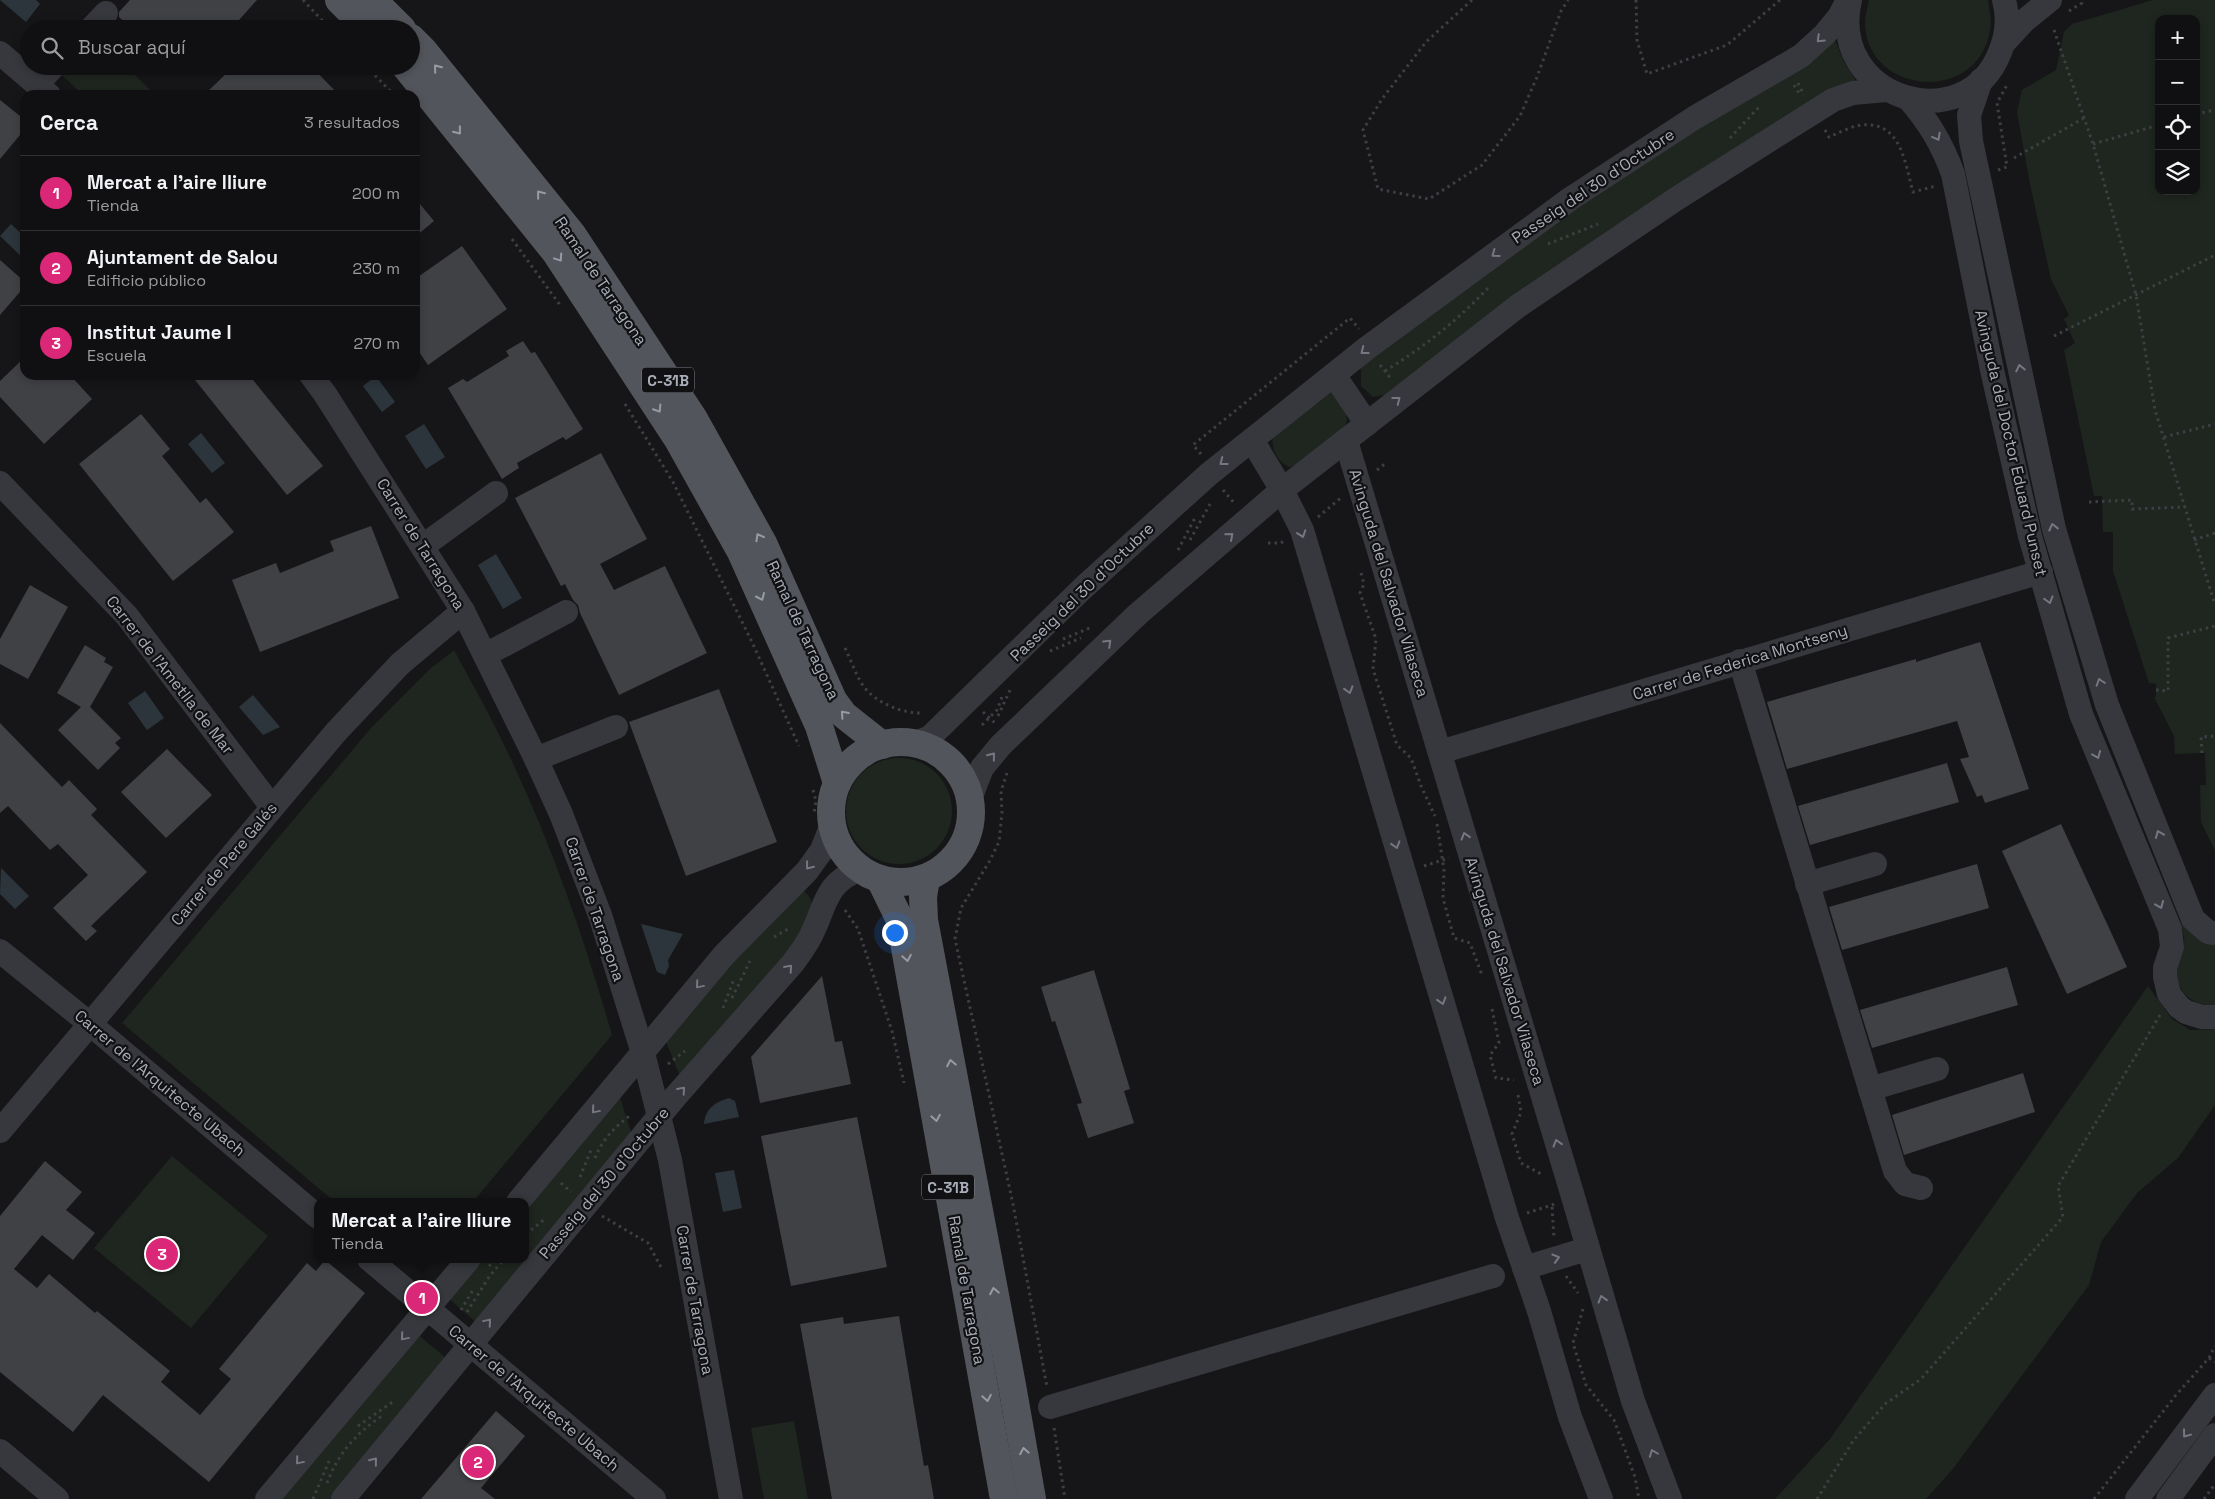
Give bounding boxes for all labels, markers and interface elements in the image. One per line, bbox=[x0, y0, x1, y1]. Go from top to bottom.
map controls bbox=[2155, 15, 2200, 195]
button: + bbox=[2155, 15, 2200, 60]
search box bbox=[20, 20, 420, 75]
one-way arrow bbox=[1817, 33, 1826, 42]
icon: search bbox=[38, 34, 66, 62]
text: Buscar aquí bbox=[78, 35, 186, 60]
button: − bbox=[2155, 60, 2200, 105]
one-way arrow bbox=[435, 65, 443, 74]
button: locate bbox=[2155, 105, 2200, 150]
text: Cerca bbox=[40, 109, 98, 136]
text: 3 resultados bbox=[304, 112, 400, 133]
street label: Passeig del 30 d'Octubre bbox=[1508, 124, 1678, 248]
one-way arrow bbox=[452, 125, 460, 134]
one-way arrow bbox=[1931, 131, 1941, 140]
button: layers bbox=[2155, 150, 2200, 195]
text: Mercat a l'aire lliure bbox=[87, 170, 267, 195]
text: 1 bbox=[52, 183, 60, 204]
text: 200 m bbox=[352, 183, 400, 204]
one-way arrow bbox=[537, 191, 545, 200]
text: Tienda bbox=[87, 195, 139, 216]
street label: Ramal de Tarragona bbox=[550, 213, 652, 349]
text: Ajuntament de Salou bbox=[87, 245, 278, 270]
one-way arrow bbox=[1492, 248, 1501, 256]
one-way arrow bbox=[553, 252, 562, 262]
text: 2 bbox=[51, 258, 61, 279]
text: 230 m bbox=[353, 258, 400, 279]
text: Edificio público bbox=[87, 270, 206, 291]
street label: Avinguda del Doctor Eduard Punset bbox=[1970, 308, 2052, 578]
text: Institut Jaume I bbox=[87, 320, 231, 345]
text: 3 bbox=[51, 333, 61, 354]
text: 270 m bbox=[353, 333, 400, 354]
text: Escuela bbox=[87, 345, 146, 366]
one-way arrow bbox=[1361, 345, 1370, 353]
one-way arrow bbox=[2015, 363, 2025, 372]
road number: C-31B bbox=[642, 368, 694, 392]
one-way arrow bbox=[1391, 398, 1400, 406]
one-way arrow bbox=[651, 403, 661, 412]
one-way arrow bbox=[1220, 457, 1229, 465]
street label: Avinguda del Salvador Vilaseca bbox=[1344, 466, 1434, 700]
street label: Carrer de Tarragona bbox=[372, 474, 470, 614]
street label: Passeig del 30 d'Octubre bbox=[1006, 518, 1158, 666]
one-way arrow bbox=[2048, 522, 2059, 531]
one-way arrow bbox=[1297, 529, 1307, 538]
one-way arrow bbox=[755, 533, 765, 542]
one-way arrow bbox=[1224, 533, 1233, 541]
street label: Ramal de Tarragona bbox=[762, 557, 844, 703]
street label: Carrer de l'Ametlla de Mar bbox=[101, 591, 239, 759]
one-way arrow bbox=[755, 592, 766, 601]
one-way arrow bbox=[2043, 596, 2054, 605]
street label: Carrer de Federica Montseny bbox=[1630, 619, 1850, 705]
one-way arrow bbox=[1102, 640, 1111, 649]
one-way arrow bbox=[2096, 679, 2106, 687]
one-way arrow bbox=[1344, 685, 1354, 693]
one-way arrow bbox=[841, 711, 850, 720]
one-way arrow bbox=[2091, 750, 2102, 759]
one-way arrow bbox=[986, 753, 994, 762]
street label: Carrer de Pere Galés bbox=[166, 798, 282, 930]
one-way arrow bbox=[2155, 830, 2165, 839]
one-way arrow bbox=[1461, 833, 1471, 841]
street label: Carrer de Tarragona bbox=[560, 834, 630, 984]
one-way arrow bbox=[1390, 841, 1400, 849]
street label: Avinguda del Salvador Vilaseca bbox=[1460, 854, 1550, 1088]
one-way arrow bbox=[806, 861, 815, 870]
one-way arrow bbox=[2153, 900, 2164, 909]
your location bbox=[882, 920, 908, 946]
one-way arrow bbox=[901, 953, 912, 962]
one-way arrow bbox=[783, 964, 792, 973]
one-way arrow bbox=[695, 980, 704, 989]
one-way arrow bbox=[1437, 997, 1447, 1005]
street label: Carrer de l'Arquitecte Ubach bbox=[70, 1005, 250, 1161]
one-way arrow bbox=[946, 1058, 957, 1067]
one-way arrow bbox=[676, 1086, 685, 1095]
street label: Passeig del 30 d'Octubre bbox=[534, 1103, 674, 1263]
one-way arrow bbox=[592, 1104, 600, 1113]
one-way arrow bbox=[930, 1113, 940, 1122]
one-way arrow bbox=[1552, 1139, 1562, 1148]
road number: C-31B bbox=[922, 1174, 974, 1200]
popup bbox=[314, 1198, 529, 1263]
text: Mercat a l'aire lliure bbox=[332, 1208, 511, 1233]
street label: Ramal de Tarragona bbox=[944, 1214, 990, 1366]
street label: Carrer de Tarragona bbox=[672, 1224, 718, 1376]
text: Tienda bbox=[332, 1233, 384, 1254]
pin: 3 bbox=[146, 1235, 178, 1273]
one-way arrow bbox=[1551, 1254, 1559, 1264]
pin: 1 bbox=[406, 1279, 438, 1317]
one-way arrow bbox=[990, 1287, 1000, 1295]
one-way arrow bbox=[1597, 1296, 1607, 1304]
one-way arrow bbox=[483, 1319, 492, 1328]
street label: Carrer de l'Arquitecte Ubach bbox=[444, 1320, 624, 1476]
one-way arrow bbox=[401, 1331, 410, 1340]
one-way arrow bbox=[981, 1394, 991, 1403]
one-way arrow bbox=[2183, 1428, 2191, 1437]
pin: 2 bbox=[462, 1443, 494, 1481]
one-way arrow bbox=[1019, 1447, 1029, 1455]
one-way arrow bbox=[1649, 1450, 1659, 1458]
one-way arrow bbox=[297, 1455, 305, 1464]
one-way arrow bbox=[368, 1458, 377, 1467]

